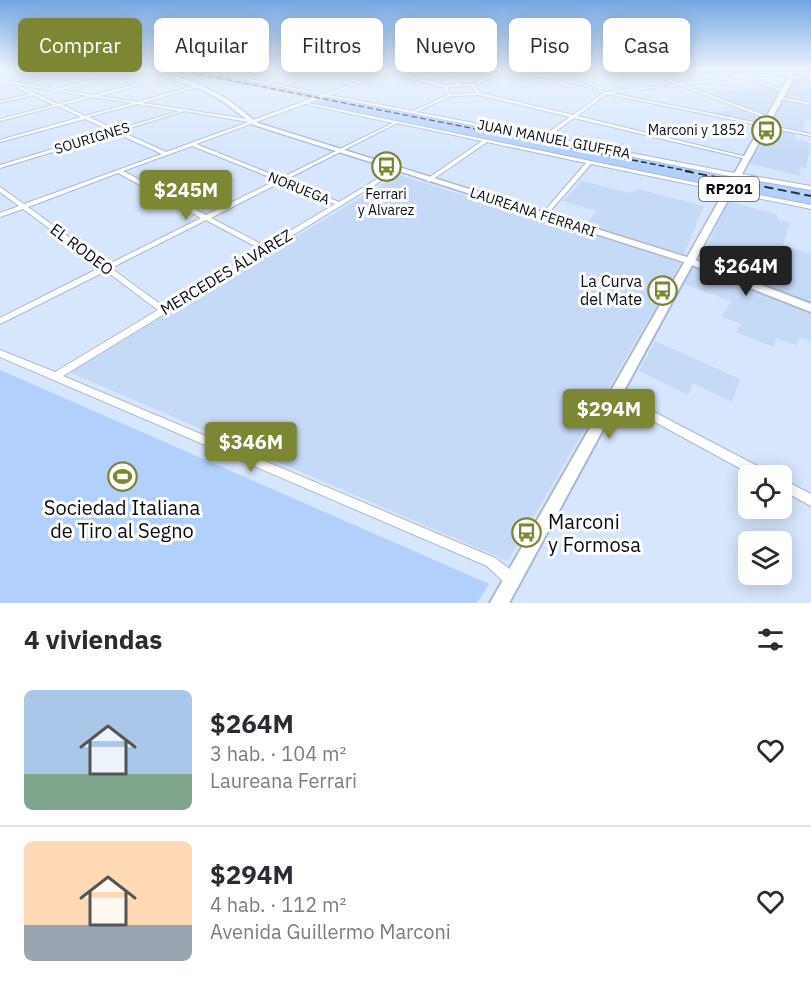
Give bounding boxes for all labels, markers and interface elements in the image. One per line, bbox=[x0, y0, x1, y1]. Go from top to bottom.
chip: Comprar bbox=[18, 18, 142, 72]
chip: Alquilar bbox=[154, 18, 269, 72]
chip: Filtros bbox=[281, 18, 383, 72]
chip: Nuevo bbox=[395, 18, 497, 72]
chip: Piso bbox=[509, 18, 591, 72]
chip: Casa bbox=[603, 18, 690, 72]
bus stop icon: Marconi y 1852 bbox=[750, 114, 782, 146]
street label: JUAN MANUEL GIUFFRA bbox=[476, 115, 632, 163]
street label: SOURIGNES bbox=[52, 118, 132, 158]
place label: Marconi y 1852 bbox=[648, 121, 745, 139]
bus stop icon: Ferrari y Alvarez bbox=[370, 151, 402, 183]
street label: NORUEGA bbox=[266, 167, 333, 209]
pin: $245M bbox=[144, 170, 228, 221]
text: $245M bbox=[154, 176, 218, 203]
road number: RP201 bbox=[699, 177, 759, 201]
street label: LAUREANA FERRARI bbox=[468, 183, 598, 241]
place label: Ferrari y Alvarez bbox=[358, 185, 415, 219]
street label: EL RODEO bbox=[46, 219, 118, 279]
street label: MERCEDES ÁLVAREZ bbox=[156, 224, 296, 319]
pin: $264M bbox=[704, 246, 788, 297]
text: $264M bbox=[714, 252, 778, 279]
place label: La Curva del Mate bbox=[580, 271, 642, 309]
bus stop icon: La Curva del Mate bbox=[647, 274, 679, 306]
pin: $294M bbox=[567, 389, 651, 440]
text: $294M bbox=[577, 395, 641, 422]
pin: $346M bbox=[209, 422, 293, 473]
text: $346M bbox=[219, 428, 283, 455]
sports icon: Sociedad Italiana de Tiro al Segno bbox=[106, 461, 138, 493]
map controls bbox=[738, 465, 792, 585]
button: locate bbox=[738, 465, 792, 519]
place label: Sociedad Italiana de Tiro al Segno bbox=[44, 494, 200, 544]
place label: Marconi y Formosa bbox=[548, 508, 641, 558]
bus stop icon: Marconi y Formosa bbox=[511, 517, 543, 549]
button: layers bbox=[738, 531, 792, 585]
text: 4 viviendas bbox=[24, 622, 162, 656]
icon: filters bbox=[754, 623, 787, 656]
text: $264M bbox=[210, 706, 294, 740]
icon: home bbox=[72, 714, 144, 786]
icon: heart bbox=[754, 734, 787, 767]
text: 3 hab. · 104 m² bbox=[210, 740, 346, 767]
text: Laureana Ferrari bbox=[210, 767, 357, 794]
text: $294M bbox=[210, 857, 294, 891]
icon: home bbox=[72, 865, 144, 937]
icon: heart bbox=[754, 885, 787, 918]
text: 4 hab. · 112 m² bbox=[210, 891, 346, 918]
text: Avenida Guillermo Marconi bbox=[210, 918, 451, 945]

